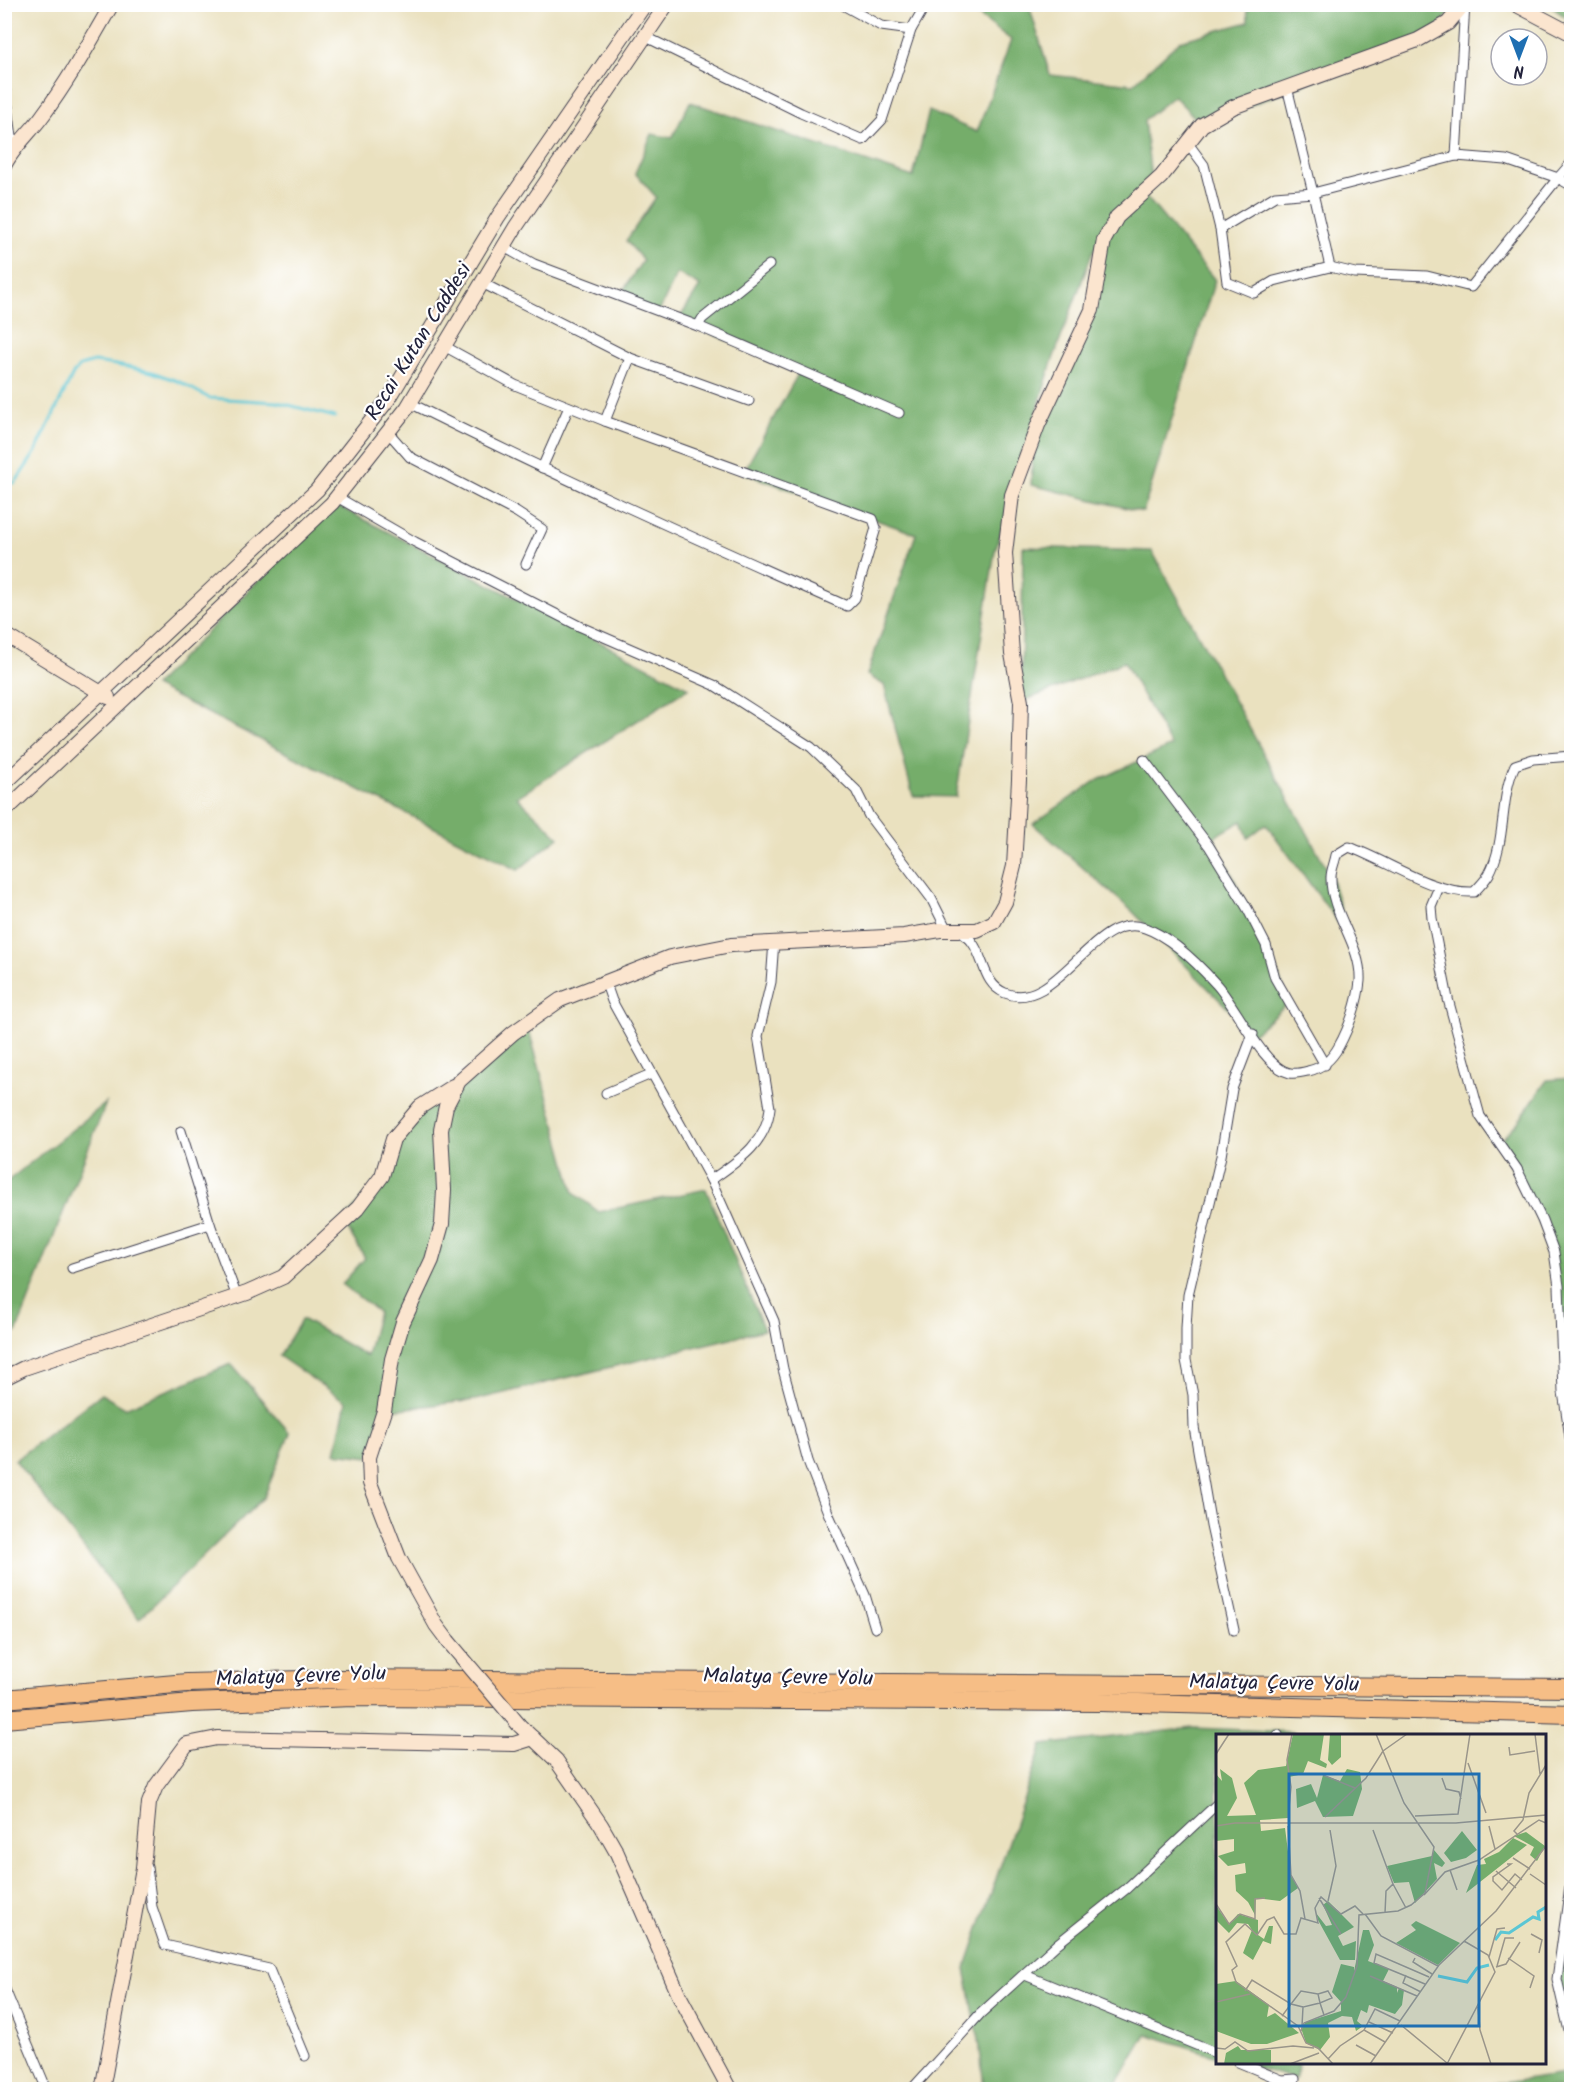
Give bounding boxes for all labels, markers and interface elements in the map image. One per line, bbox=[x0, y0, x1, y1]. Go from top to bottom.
north arrow bbox=[1489, 27, 1549, 87]
text: N bbox=[1514, 58, 1524, 83]
street label: Recai Kutan Caddesi bbox=[357, 256, 482, 428]
street label: Malatya Çevre Yolu bbox=[215, 1658, 387, 1696]
street label: Malatya Çevre Yolu bbox=[703, 1660, 873, 1696]
street label: Malatya Çevre Yolu bbox=[1189, 1666, 1359, 1702]
inset map bbox=[1216, 1734, 1546, 2064]

